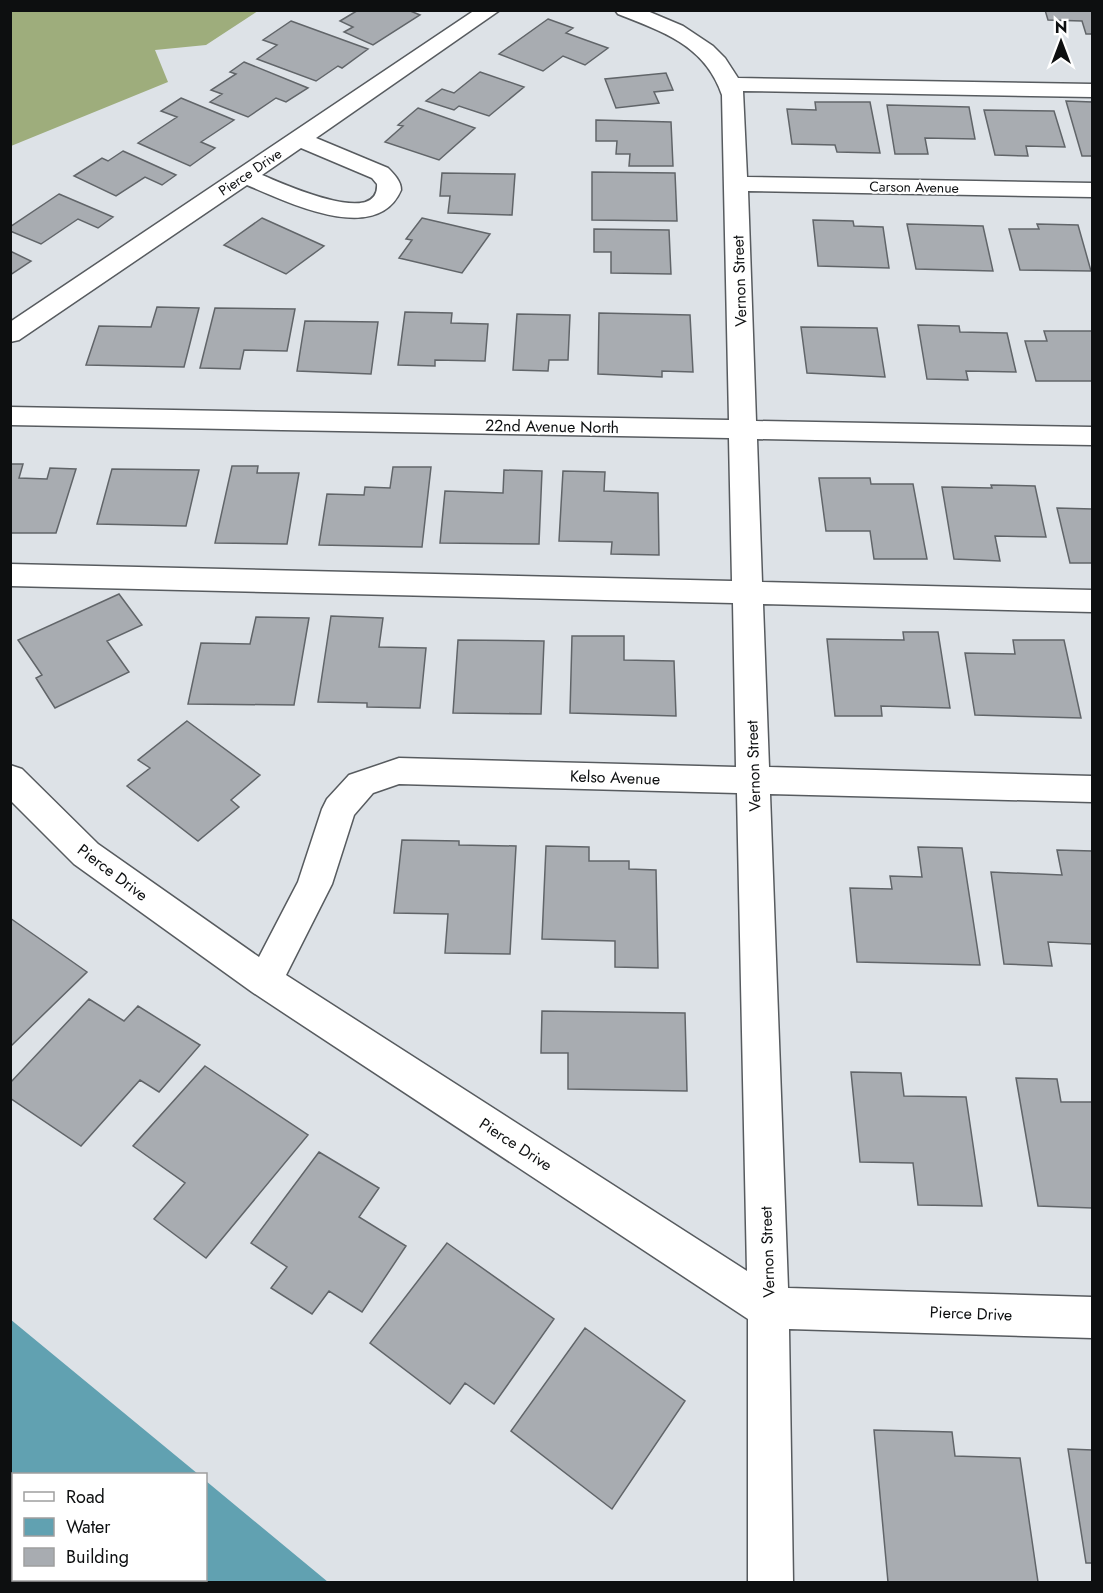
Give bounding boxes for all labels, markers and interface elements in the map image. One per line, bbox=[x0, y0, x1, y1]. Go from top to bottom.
north arrow bbox=[1031, 12, 1091, 72]
text: N bbox=[1055, 16, 1067, 39]
street label: Pierce Drive bbox=[214, 143, 286, 201]
street label: Carson Avenue bbox=[869, 176, 959, 198]
street label: Vernon Street bbox=[726, 235, 753, 327]
street label: 22nd Avenue North bbox=[485, 414, 619, 439]
street label: Vernon Street bbox=[740, 720, 767, 812]
street label: Kelso Avenue bbox=[569, 764, 661, 791]
street label: Pierce Drive bbox=[73, 838, 153, 906]
street label: Pierce Drive bbox=[475, 1112, 557, 1177]
street label: Vernon Street bbox=[754, 1206, 781, 1298]
street label: Pierce Drive bbox=[929, 1301, 1013, 1326]
legend bbox=[12, 1473, 207, 1581]
text: Road bbox=[66, 1484, 105, 1510]
text: Water bbox=[66, 1514, 111, 1540]
text: Building bbox=[66, 1544, 129, 1570]

